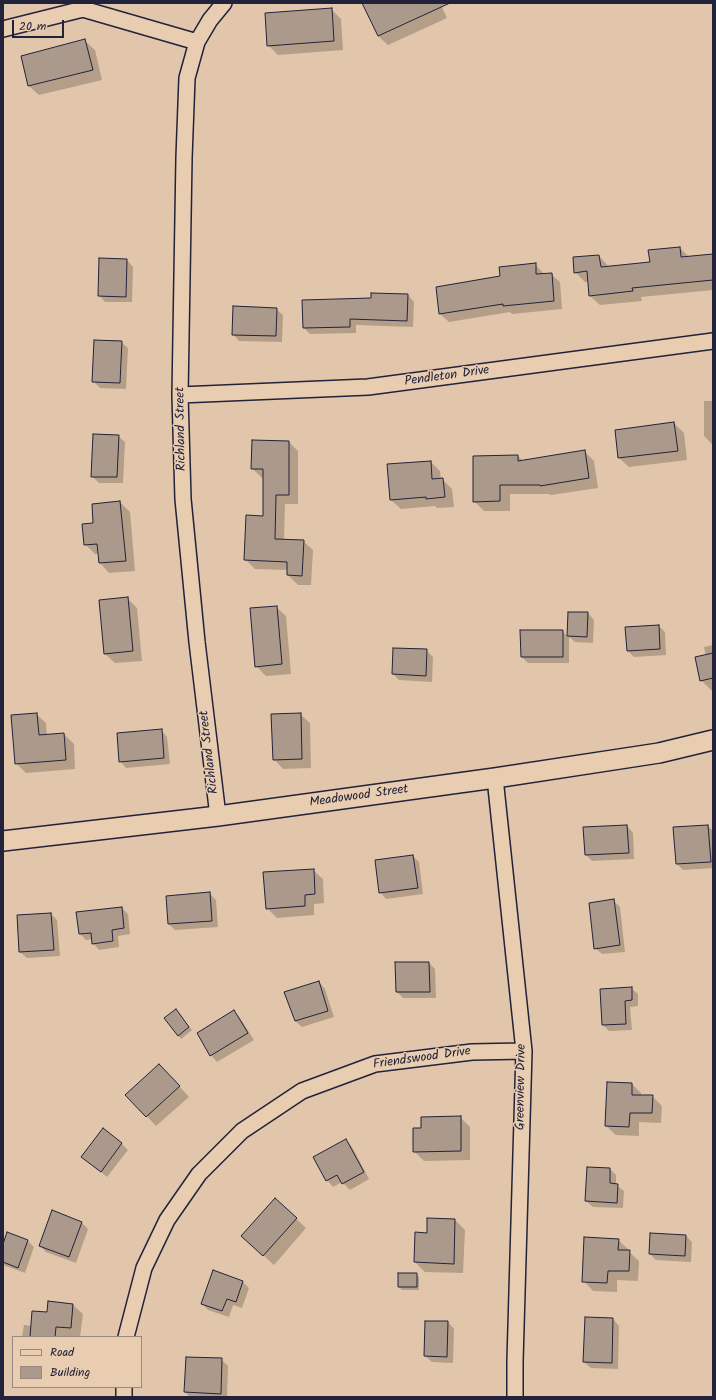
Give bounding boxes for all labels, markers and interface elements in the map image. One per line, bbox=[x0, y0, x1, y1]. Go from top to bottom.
scale bar bbox=[14, 12, 66, 38]
text: 20 m bbox=[19, 17, 46, 36]
street label: Pendleton Drive bbox=[404, 363, 490, 391]
street label: Richland Street bbox=[173, 387, 191, 471]
street label: Richland Street bbox=[197, 709, 223, 795]
street label: Meadowood Street bbox=[309, 782, 409, 812]
street label: Friendswood Drive bbox=[372, 1044, 472, 1074]
street label: Greenview Drive bbox=[513, 1044, 531, 1130]
legend bbox=[12, 1336, 142, 1388]
text: Road bbox=[50, 1343, 74, 1362]
text: Building bbox=[50, 1363, 90, 1382]

